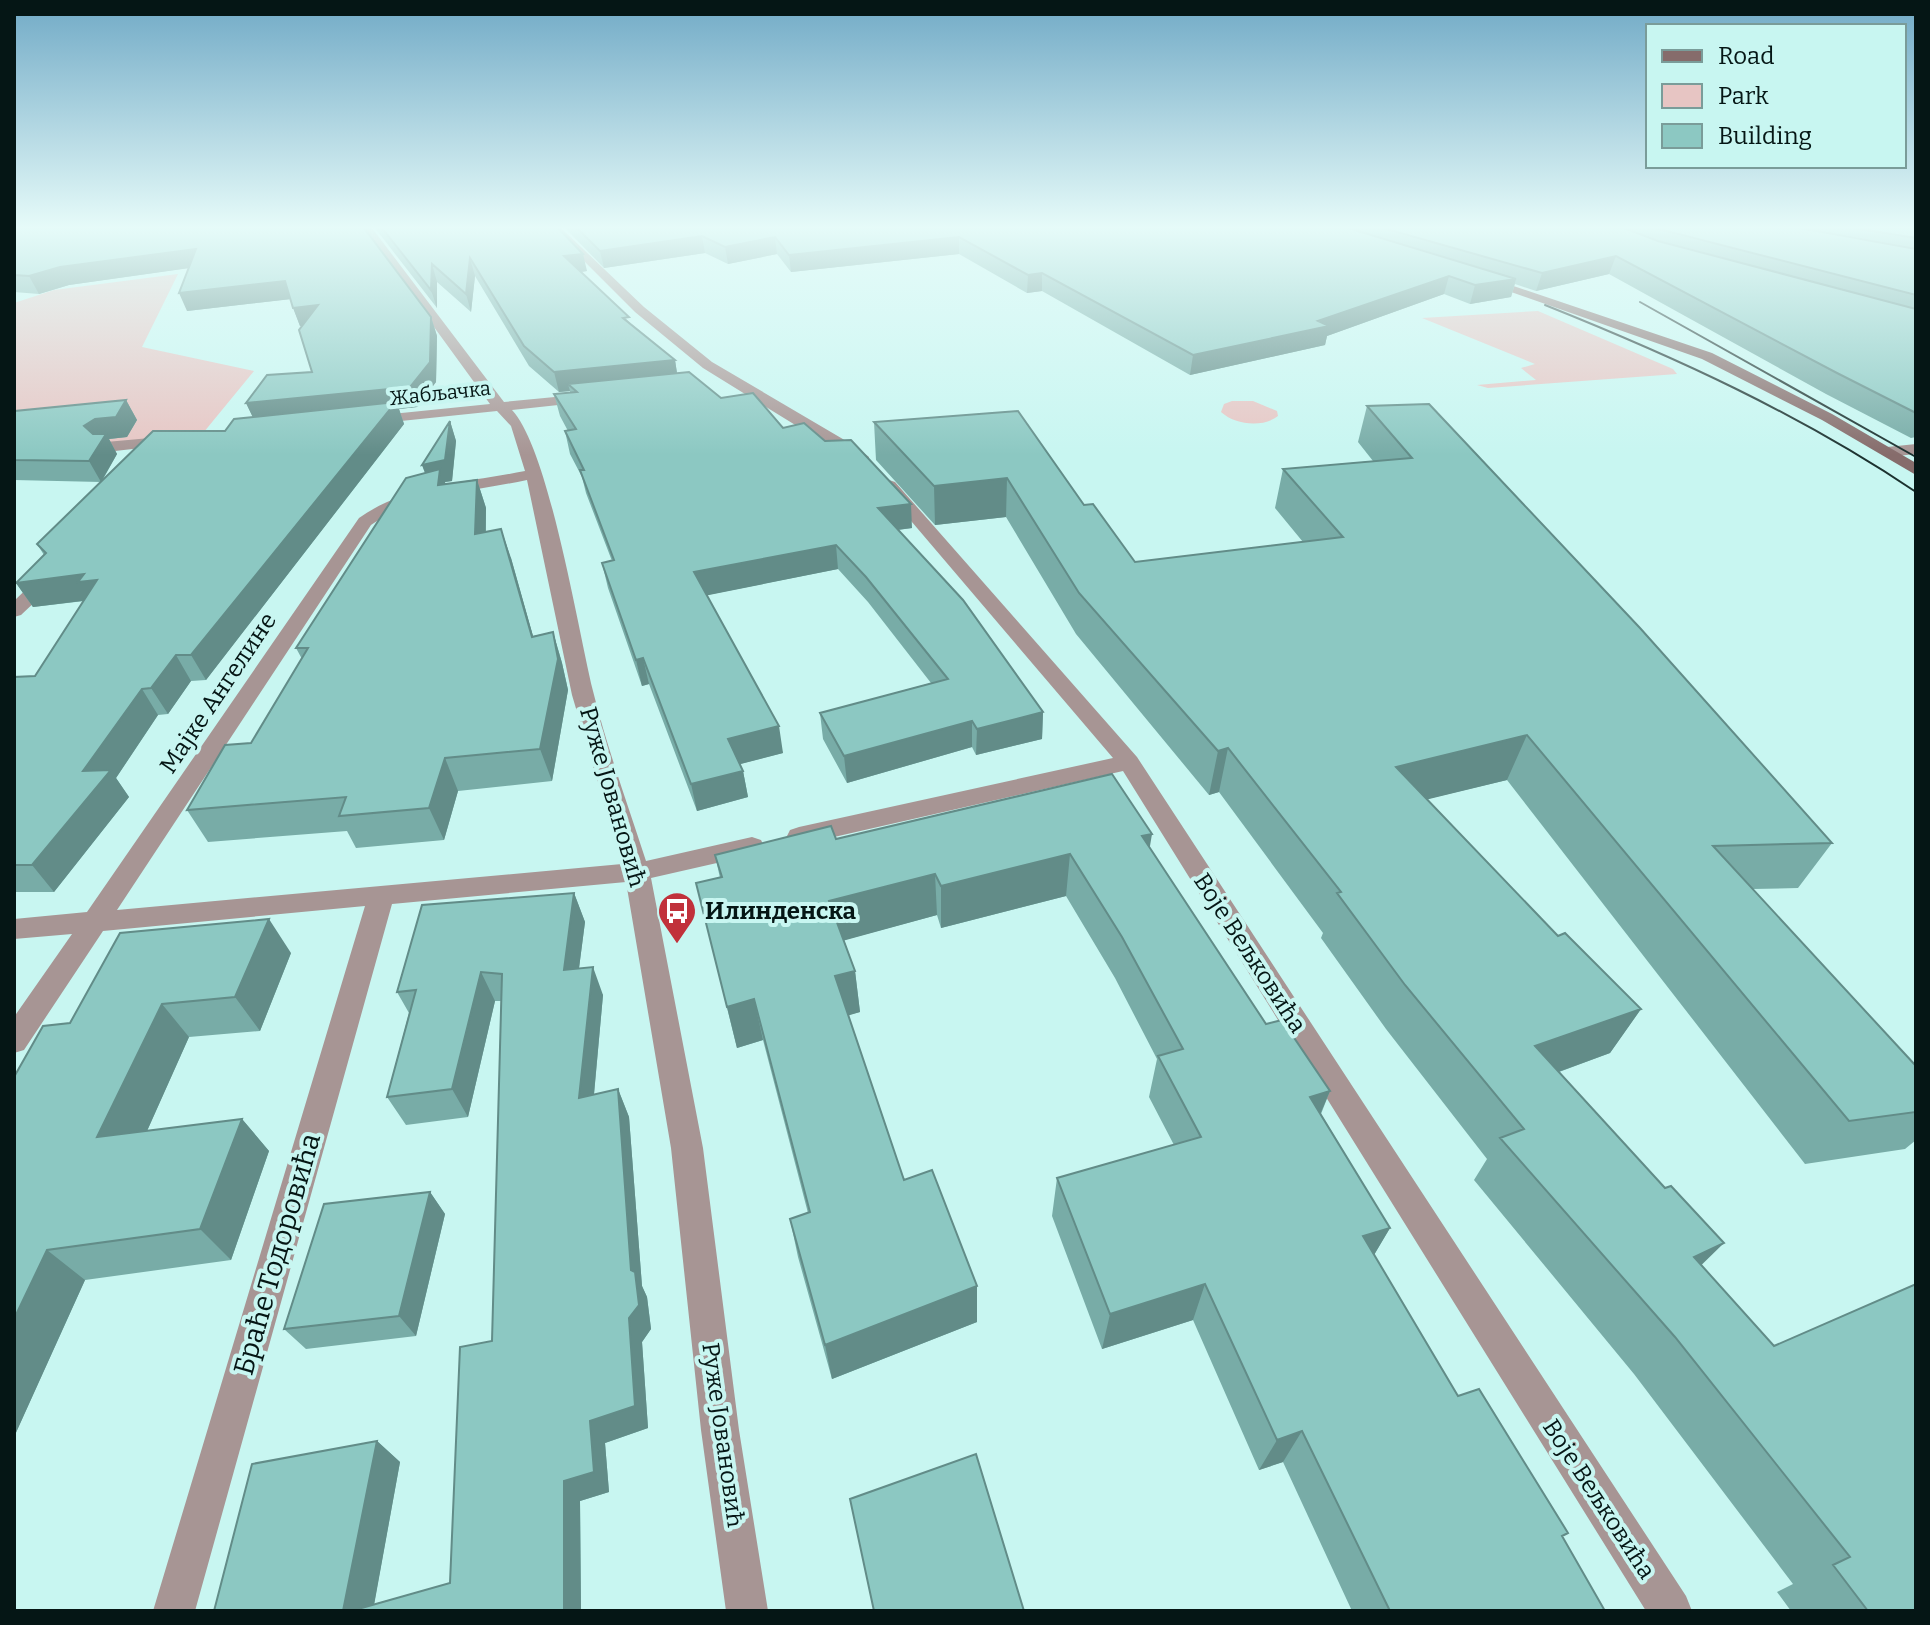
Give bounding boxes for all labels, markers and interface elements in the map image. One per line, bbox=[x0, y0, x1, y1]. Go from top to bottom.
legend bbox=[1646, 24, 1906, 168]
text: Road bbox=[1718, 42, 1774, 70]
text: Park bbox=[1718, 82, 1769, 110]
text: Building bbox=[1718, 122, 1812, 150]
street label: Жабљачка bbox=[388, 376, 492, 410]
street label: Мајке Ангелине bbox=[154, 607, 282, 779]
street label: Руже Јовановић bbox=[574, 704, 652, 890]
street label: Воје Вељковића bbox=[1188, 868, 1312, 1038]
bus stop icon: Илинденска bbox=[656, 890, 698, 945]
place label: Илинденска bbox=[705, 897, 856, 925]
street label: Браће Тодоровића bbox=[227, 1129, 327, 1379]
street label: Руже Јовановић bbox=[696, 1341, 750, 1529]
street label: Воје Вељковића bbox=[1537, 1414, 1661, 1584]

